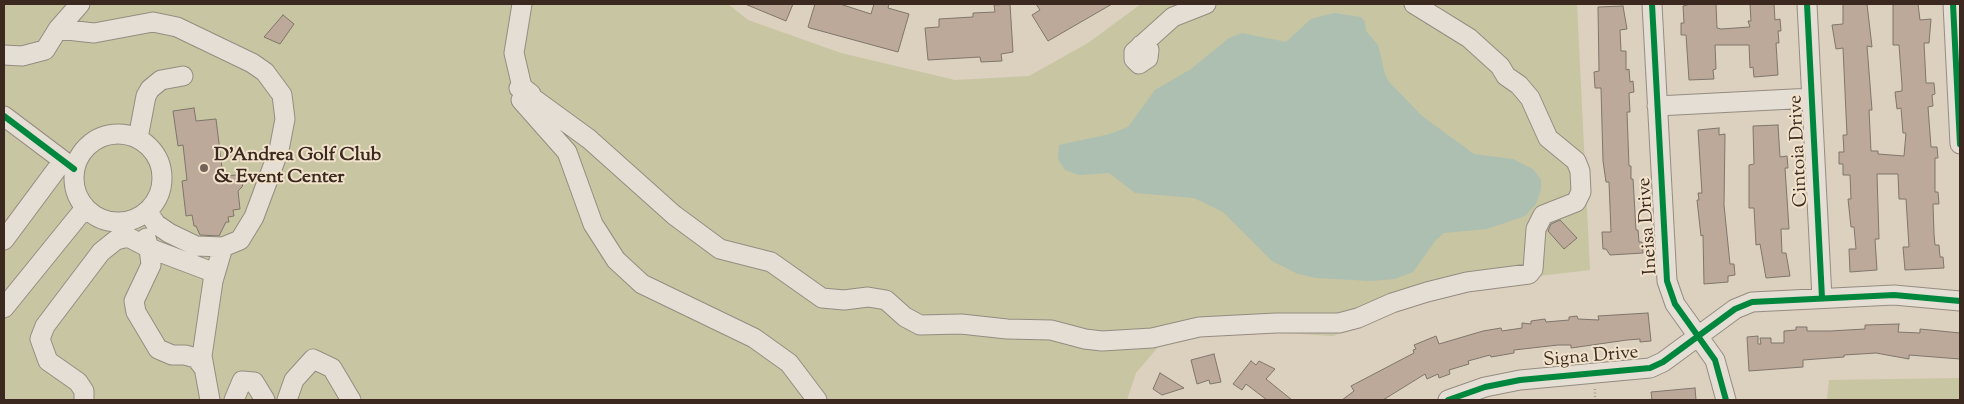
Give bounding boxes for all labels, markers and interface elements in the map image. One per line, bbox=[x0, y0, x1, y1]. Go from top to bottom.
street label: Cintoia Drive bbox=[1786, 94, 1814, 208]
place label: D'Andrea Golf Club & Event Center bbox=[214, 146, 381, 190]
marker: D'Andrea Golf Club & Event Center bbox=[198, 162, 210, 174]
street label: Ineisa Drive bbox=[1634, 177, 1664, 275]
street label: Signa Drive bbox=[1542, 342, 1640, 374]

